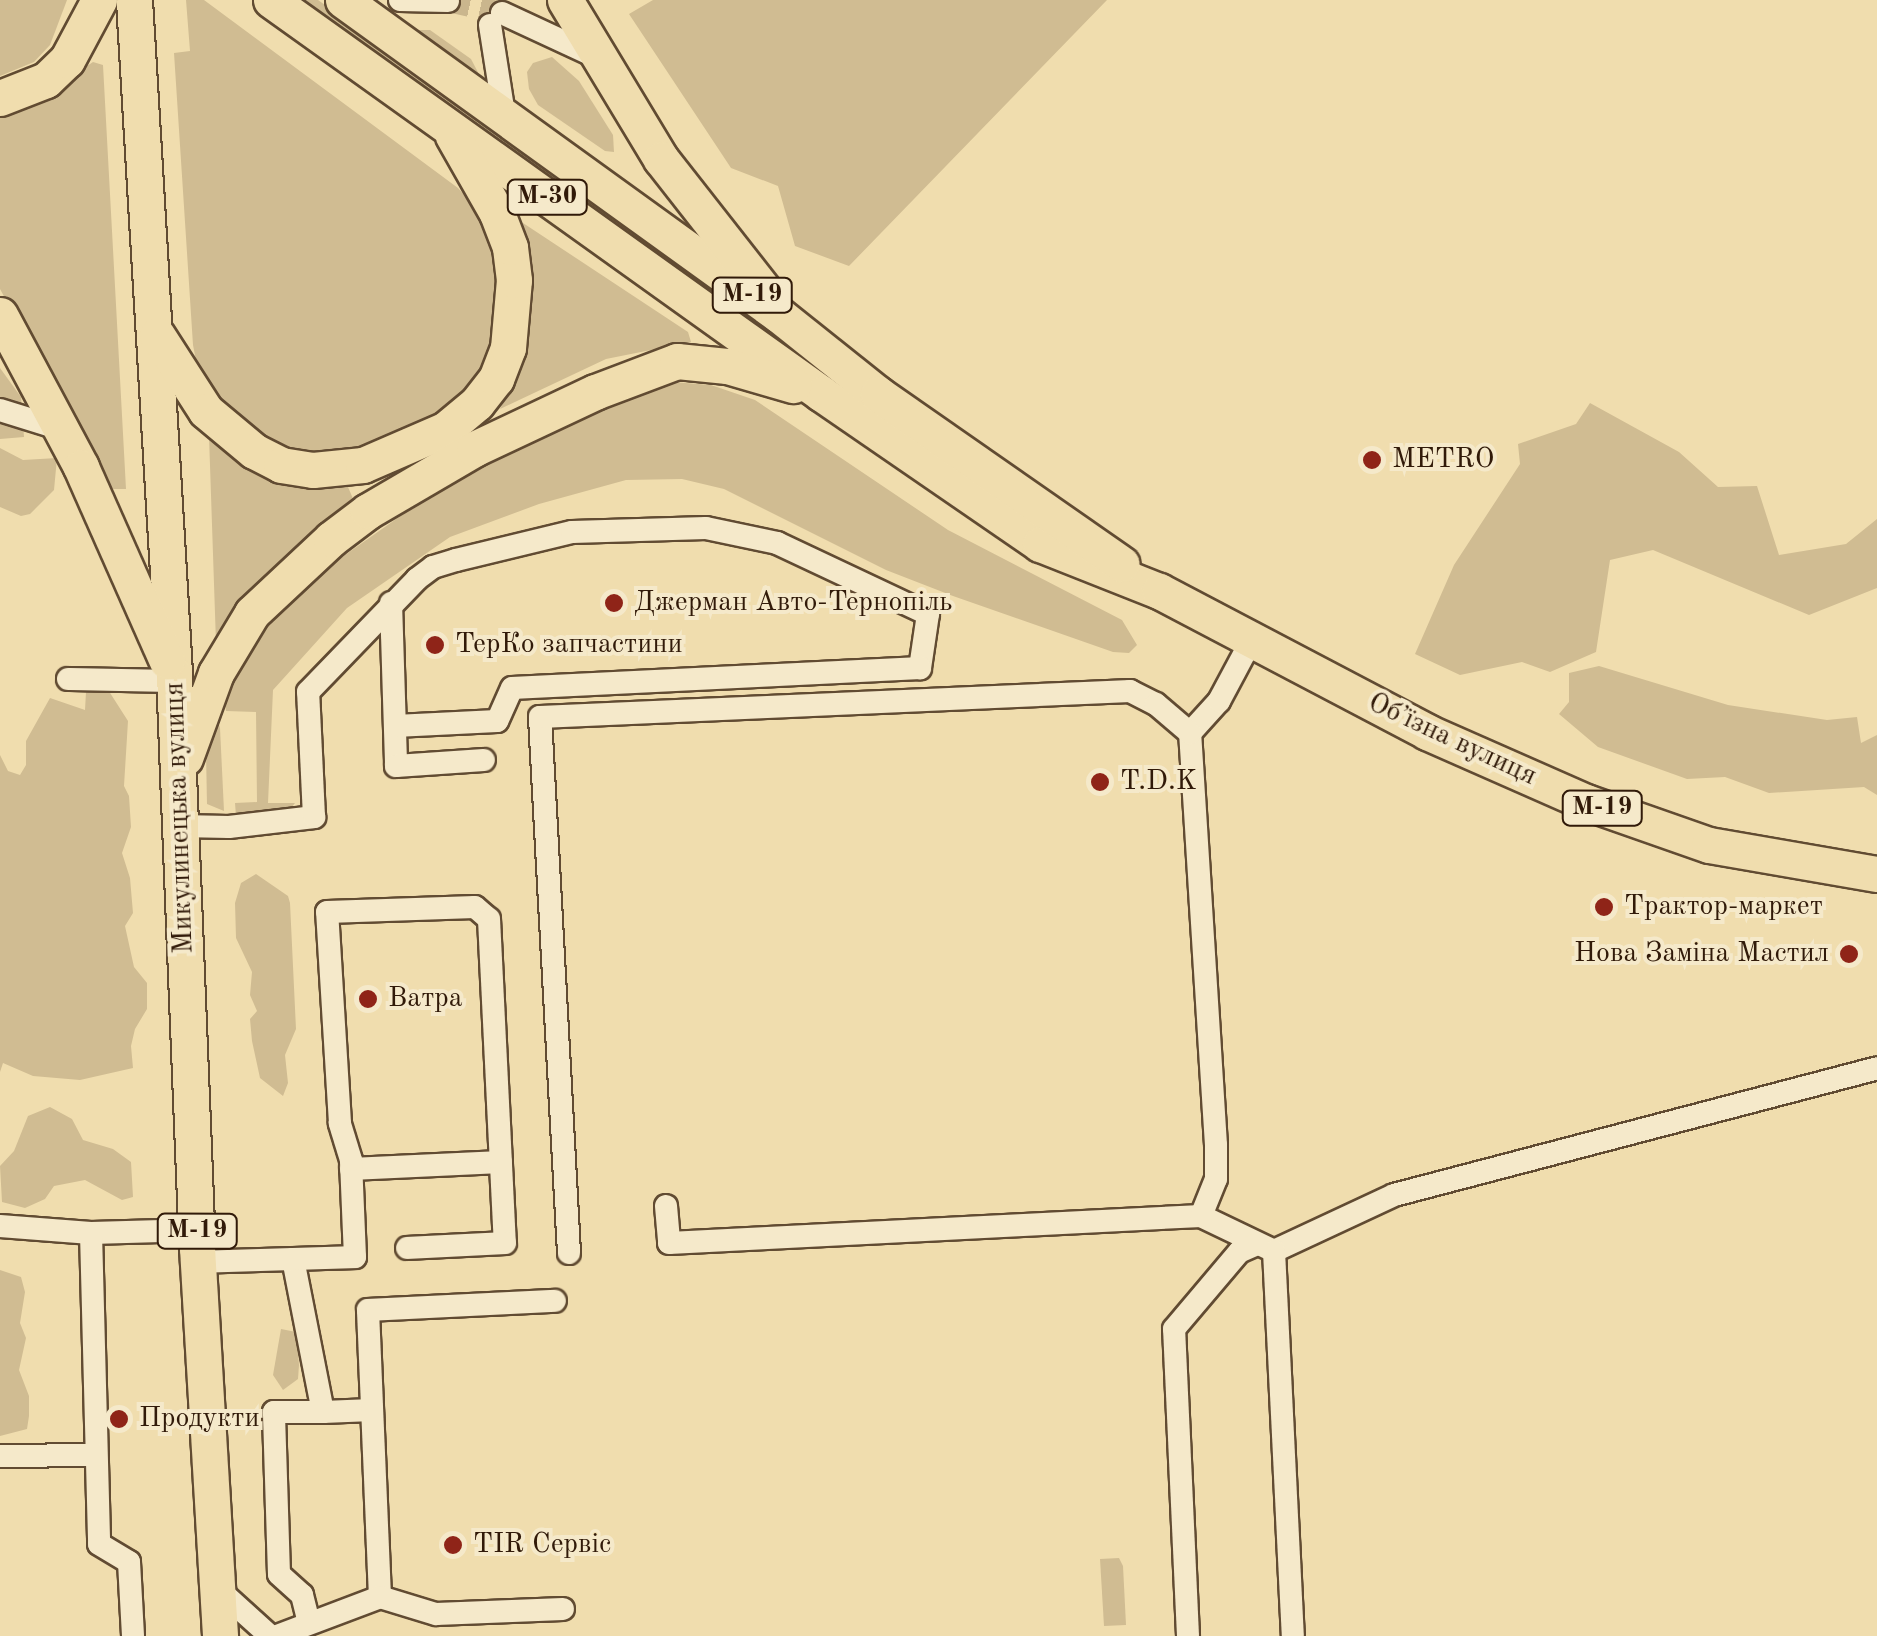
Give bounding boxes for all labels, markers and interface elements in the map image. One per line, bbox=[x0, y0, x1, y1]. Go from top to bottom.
road number: М-30 bbox=[504, 177, 590, 217]
road number: М-19 bbox=[710, 275, 794, 315]
place label: METRO bbox=[1392, 443, 1494, 477]
marker: METRO bbox=[1361, 449, 1383, 471]
place label: Джерман Авто-Тернопіль bbox=[634, 586, 952, 620]
marker: Джерман Авто-Тернопіль bbox=[603, 592, 625, 614]
place label: ТерКо запчастини bbox=[455, 628, 683, 662]
marker: ТерКо запчастини bbox=[424, 634, 446, 656]
street label: Микулинецька вулиця bbox=[158, 682, 202, 954]
street label: Обʼїзна вулиця bbox=[1362, 686, 1542, 794]
place label: T.D.K bbox=[1120, 765, 1197, 799]
marker: T.D.K bbox=[1089, 771, 1111, 793]
road number: М-19 bbox=[1560, 788, 1644, 828]
place label: Трактор-маркет bbox=[1624, 890, 1823, 924]
marker: Трактор-маркет bbox=[1593, 896, 1615, 918]
place label: Нова Заміна Мастил bbox=[1574, 937, 1829, 971]
marker: Нова Заміна Мастил bbox=[1838, 943, 1860, 965]
place label: Ватра bbox=[388, 982, 463, 1016]
marker: Ватра bbox=[357, 988, 379, 1010]
road number: М-19 bbox=[154, 1211, 240, 1251]
place label: Продукти bbox=[139, 1402, 260, 1436]
marker: Продукти bbox=[108, 1408, 130, 1430]
place label: TIR Сервіс bbox=[473, 1528, 611, 1562]
marker: TIR Сервіс bbox=[442, 1534, 464, 1556]

